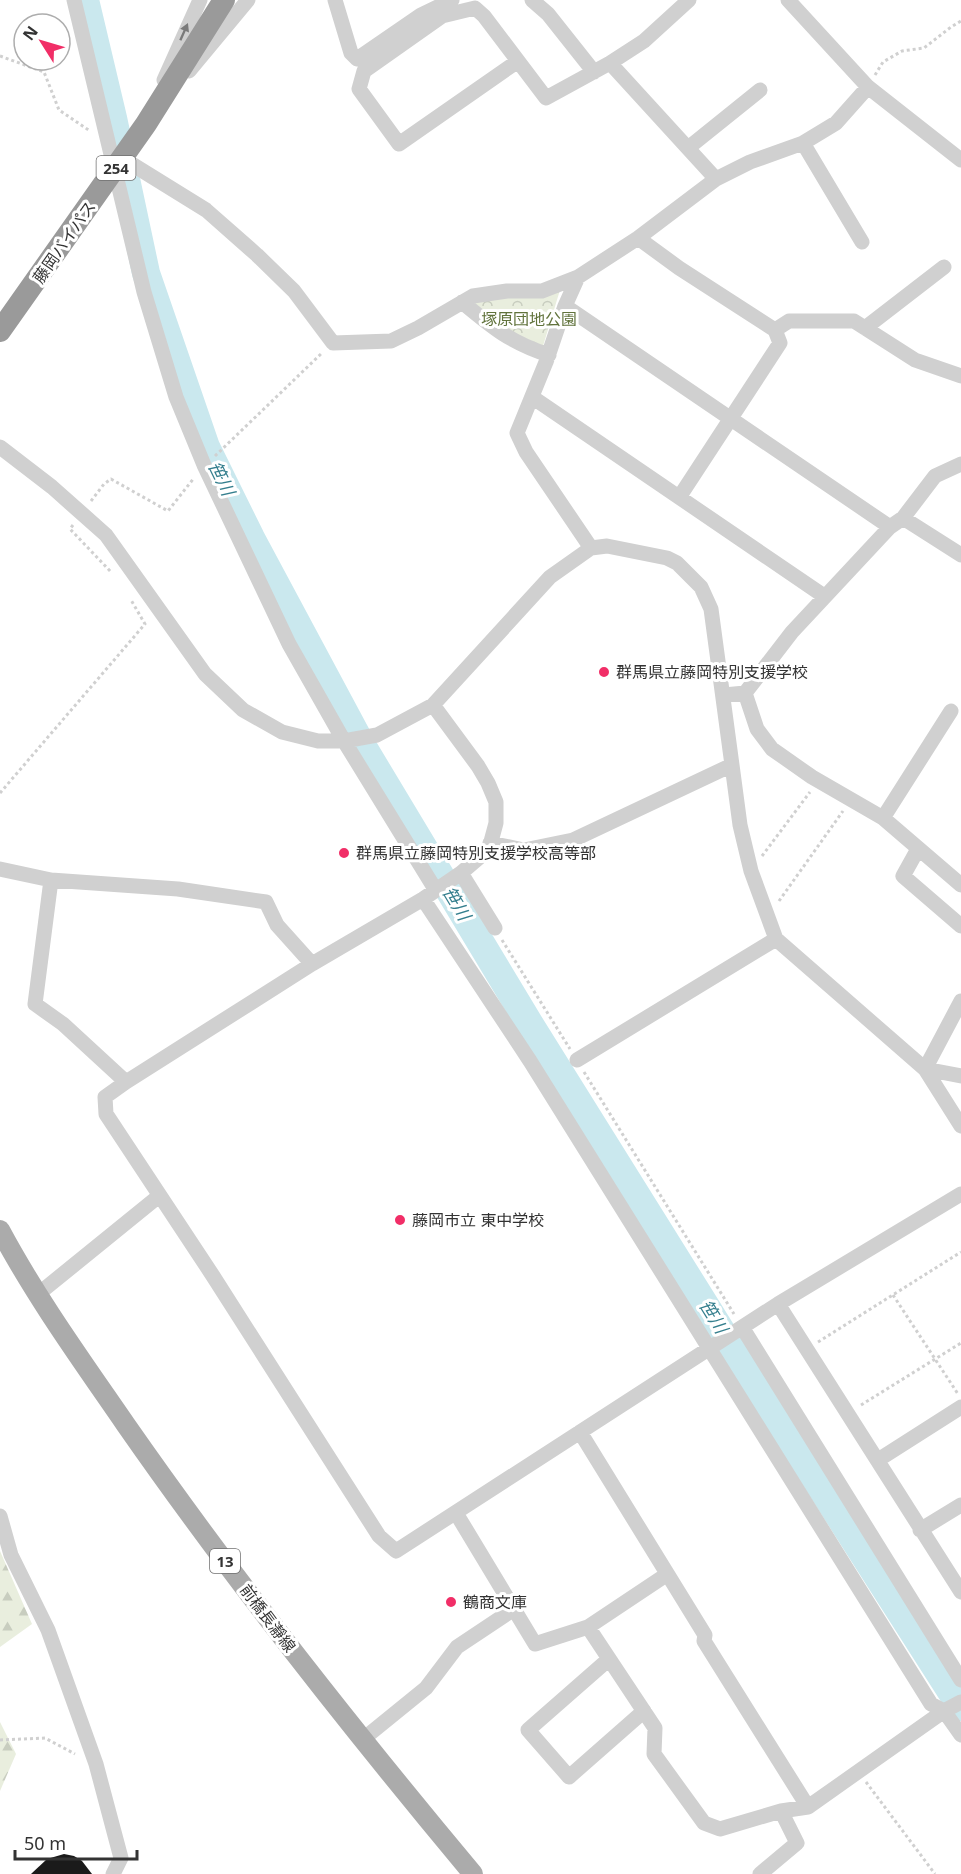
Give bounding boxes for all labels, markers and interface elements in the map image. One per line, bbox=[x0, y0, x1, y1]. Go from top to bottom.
north arrow bbox=[12, 12, 72, 72]
text: N bbox=[17, 21, 43, 45]
one-way arrow bbox=[179, 22, 189, 40]
road number: 254 bbox=[96, 156, 136, 180]
street label: 藤岡バイパス bbox=[28, 196, 100, 288]
park label: 塚原団地公園 bbox=[481, 308, 577, 330]
water label: 笹川 bbox=[203, 457, 242, 501]
place label: 群馬県立藤岡特別支援学校 bbox=[616, 661, 808, 683]
marker: 群馬県立藤岡特別支援学校 bbox=[597, 665, 611, 679]
place label: 群馬県立藤岡特別支援学校高等部 bbox=[356, 842, 596, 864]
marker: 群馬県立藤岡特別支援学校高等部 bbox=[337, 846, 351, 860]
water label: 笹川 bbox=[437, 881, 478, 926]
place label: 藤岡市立 東中学校 bbox=[412, 1209, 544, 1231]
marker: 藤岡市立 東中学校 bbox=[393, 1213, 407, 1227]
water label: 笹川 bbox=[694, 1294, 735, 1339]
road number: 13 bbox=[210, 1549, 240, 1573]
street label: 前橋長瀞線 bbox=[235, 1579, 301, 1657]
place label: 鶴商文庫 bbox=[463, 1591, 527, 1613]
marker: 鶴商文庫 bbox=[444, 1595, 458, 1609]
scale bar bbox=[15, 1823, 136, 1861]
text: 50 m bbox=[24, 1831, 66, 1855]

